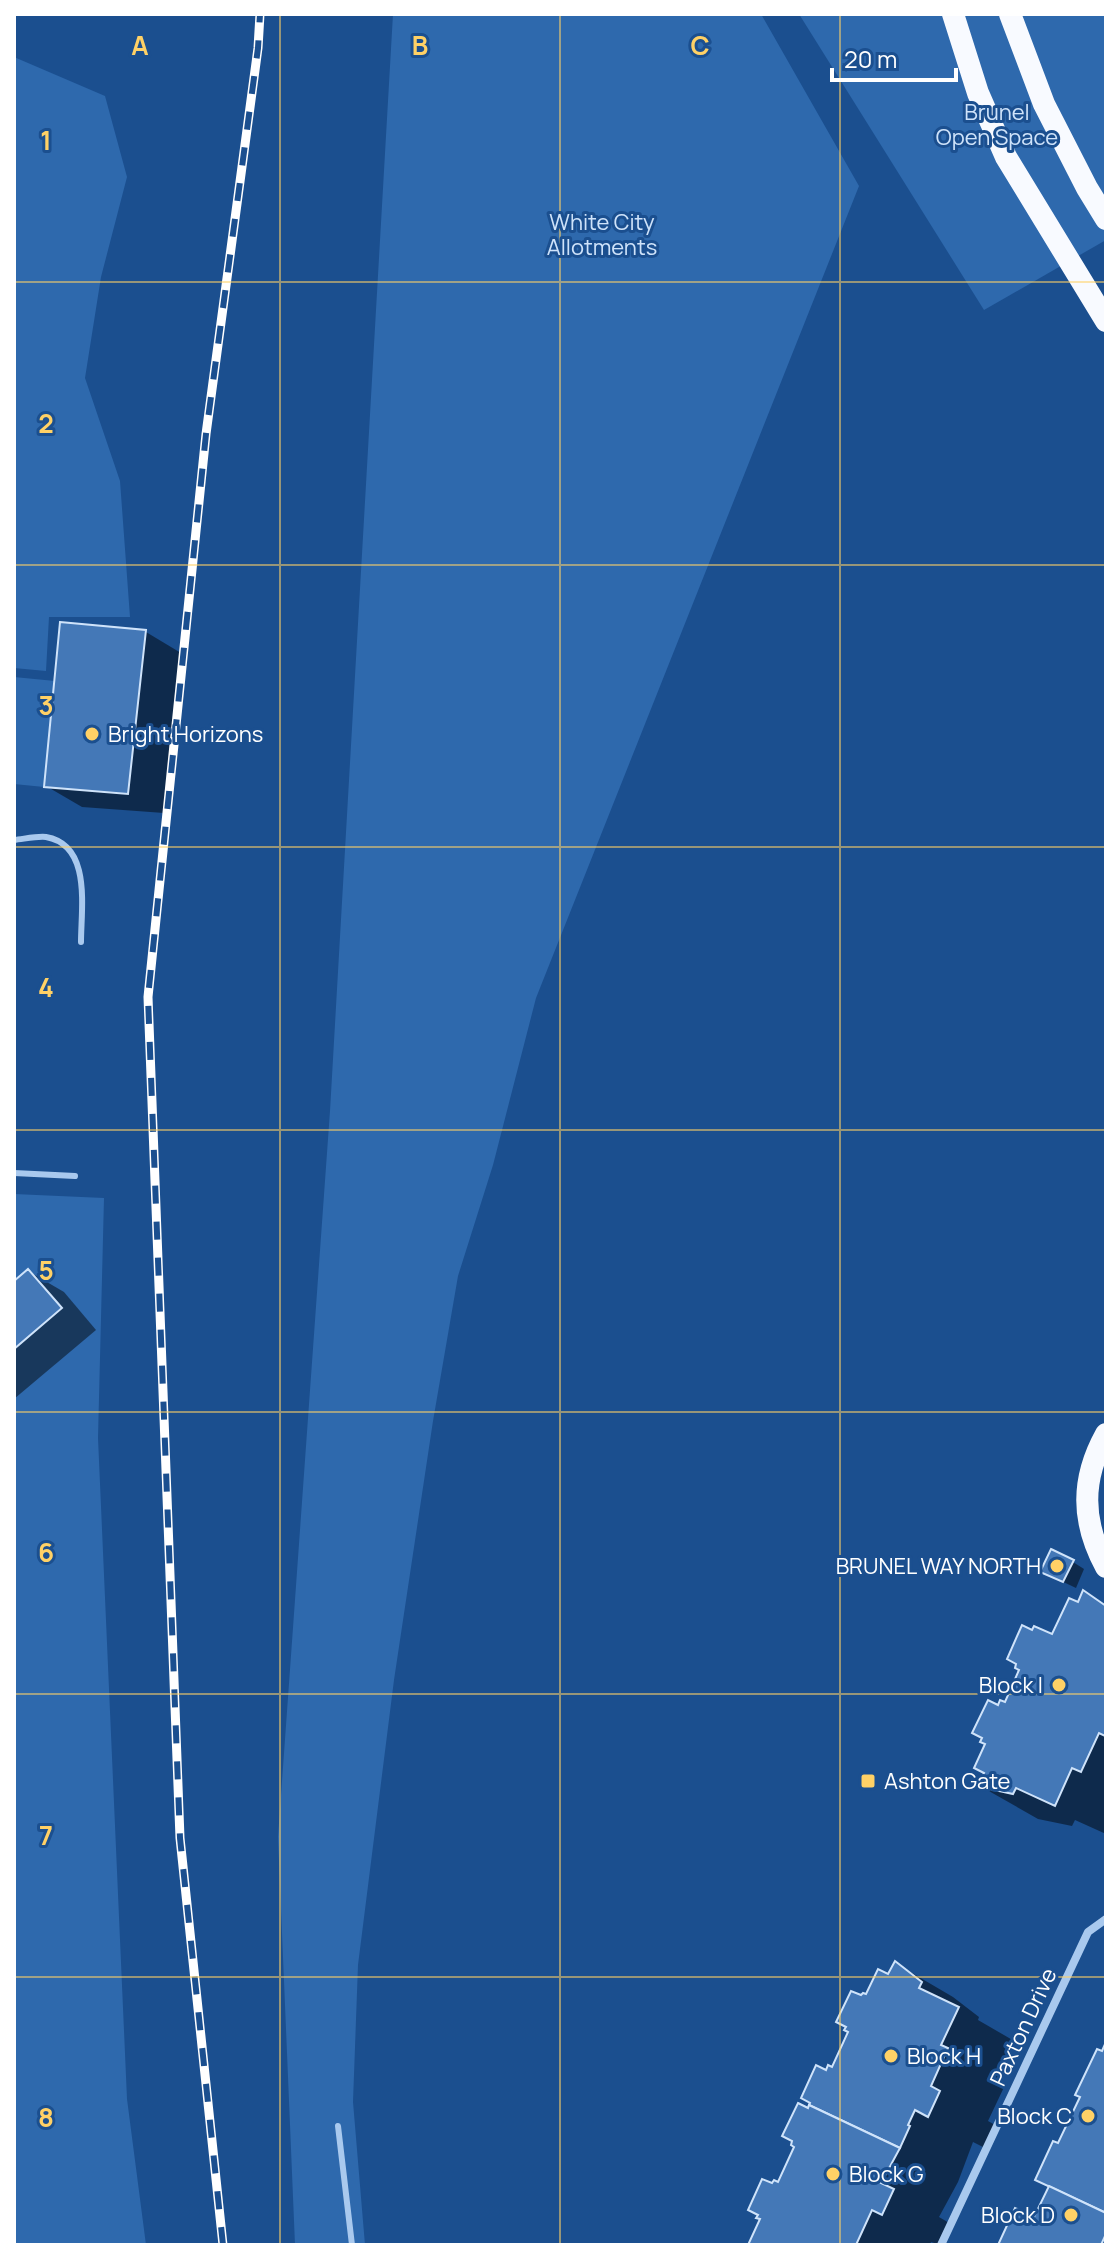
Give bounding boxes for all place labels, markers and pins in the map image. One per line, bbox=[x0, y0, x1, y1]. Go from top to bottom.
place label: Bright Horizons bbox=[108, 719, 263, 749]
marker: Bright Horizons bbox=[83, 725, 101, 743]
place label: BRUNEL WAY NORTH bbox=[836, 1551, 1041, 1581]
marker: BRUNEL WAY NORTH bbox=[1048, 1557, 1066, 1575]
place label: Block I bbox=[979, 1670, 1043, 1700]
marker: Block I bbox=[1050, 1676, 1068, 1694]
place label: Ashton Gate bbox=[884, 1766, 1011, 1796]
marker: Ashton Gate bbox=[859, 1772, 877, 1790]
place label: Block H bbox=[907, 2041, 981, 2071]
marker: Block H bbox=[882, 2047, 900, 2065]
place label: Block C bbox=[997, 2101, 1072, 2131]
marker: Block C bbox=[1079, 2107, 1097, 2125]
place label: Block G bbox=[849, 2159, 924, 2189]
marker: Block G bbox=[824, 2165, 842, 2183]
place label: Block D bbox=[981, 2200, 1055, 2230]
marker: Block D bbox=[1062, 2206, 1080, 2224]

